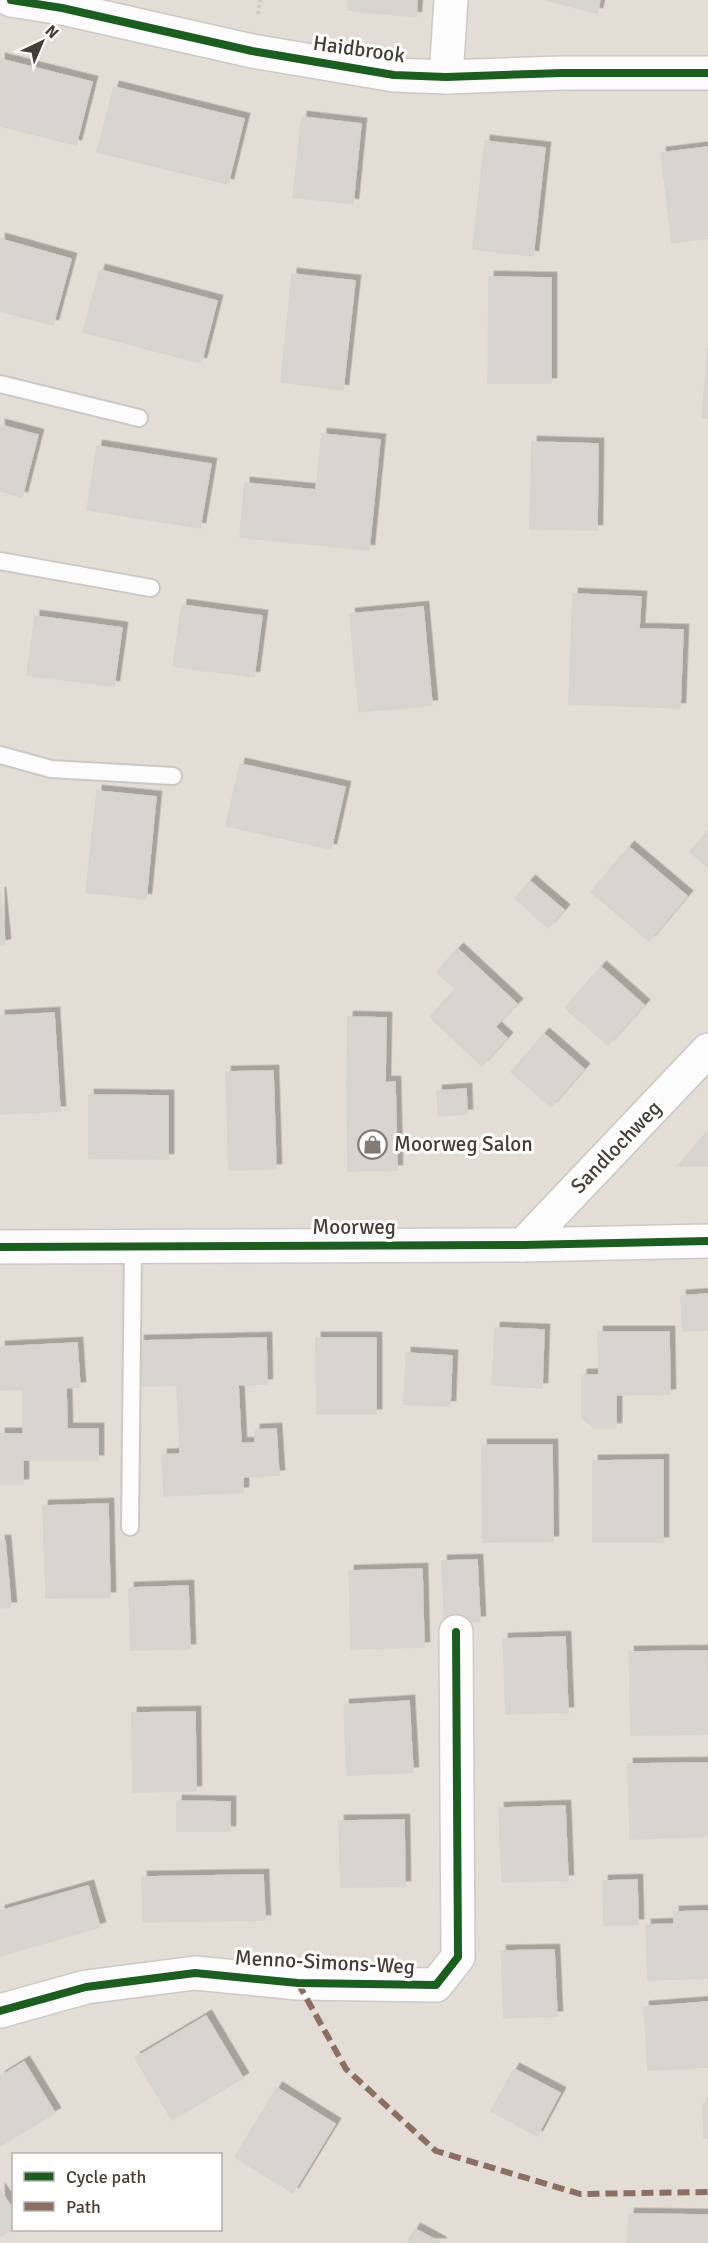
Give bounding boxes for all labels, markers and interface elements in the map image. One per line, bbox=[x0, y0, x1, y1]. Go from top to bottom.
north arrow bbox=[12, 12, 72, 72]
text: N bbox=[41, 21, 63, 43]
street label: Haidbrook bbox=[311, 30, 407, 68]
street label: Sandlochweg bbox=[565, 1095, 667, 1199]
shop icon: Moorweg Salon bbox=[357, 1128, 389, 1160]
place label: Moorweg Salon bbox=[394, 1131, 533, 1157]
street label: Moorweg bbox=[312, 1214, 396, 1240]
street label: Menno-Simons-Weg bbox=[234, 1944, 416, 1980]
legend bbox=[12, 2153, 222, 2231]
text: Cycle path bbox=[66, 2166, 146, 2188]
text: Path bbox=[66, 2196, 101, 2218]

